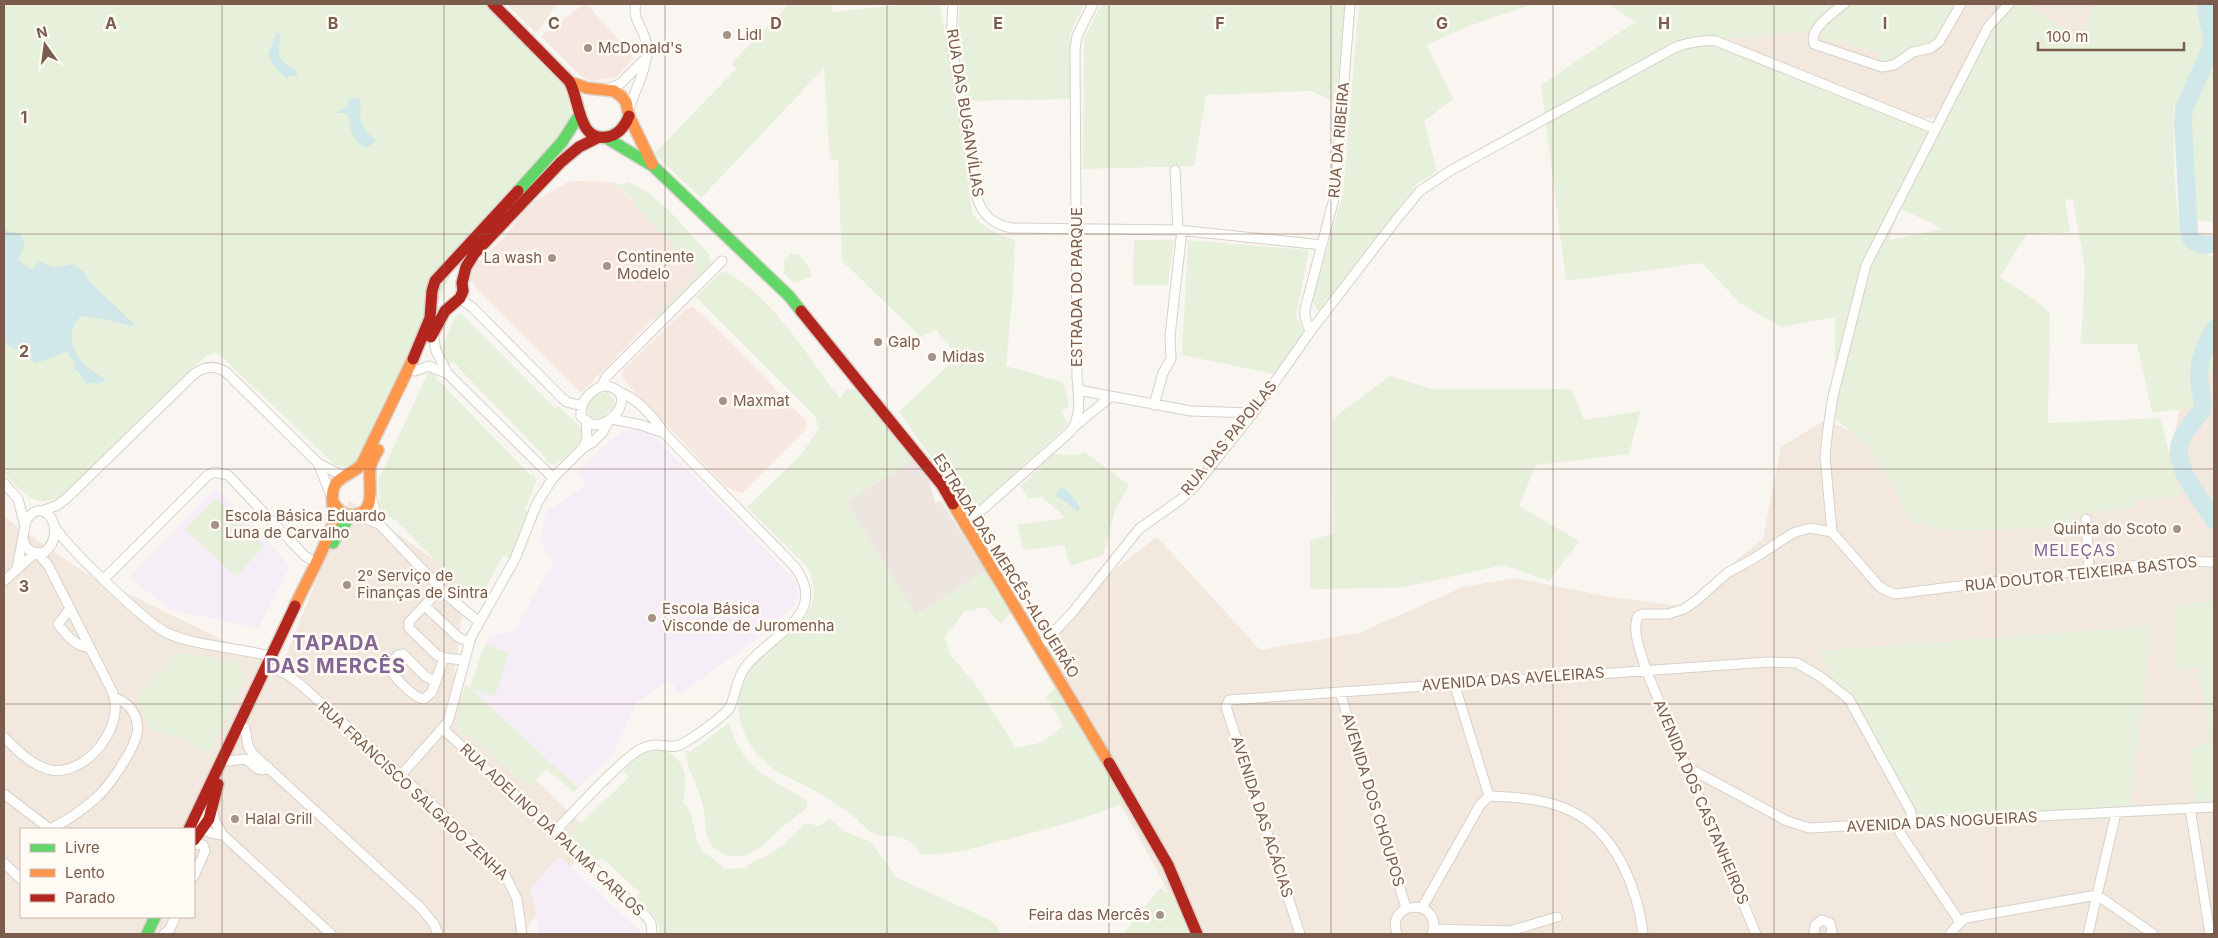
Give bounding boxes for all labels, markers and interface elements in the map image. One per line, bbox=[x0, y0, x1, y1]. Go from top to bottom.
text: A bbox=[105, 13, 117, 33]
text: B bbox=[328, 13, 338, 33]
text: C bbox=[548, 13, 560, 33]
text: D bbox=[770, 13, 782, 33]
text: E bbox=[993, 13, 1003, 33]
text: F bbox=[1215, 13, 1225, 33]
text: G bbox=[1436, 13, 1448, 33]
text: H bbox=[1658, 13, 1670, 33]
text: I bbox=[1883, 13, 1887, 33]
north arrow bbox=[20, 20, 70, 70]
scale bar bbox=[2038, 20, 2184, 52]
text: N bbox=[35, 22, 49, 41]
place label: Lidl bbox=[737, 25, 762, 44]
text: 100 m bbox=[2046, 27, 2088, 46]
street label: RUA DAS BUGANVÍLIAS bbox=[943, 28, 988, 198]
marker: Lidl bbox=[721, 29, 733, 41]
place label: McDonald's bbox=[598, 38, 683, 57]
marker: McDonald's bbox=[582, 42, 594, 54]
street label: RUA DA RIBEIRA bbox=[1324, 81, 1353, 199]
text: 1 bbox=[21, 107, 27, 127]
street label: ESTRADA DO PARQUE bbox=[1067, 207, 1086, 367]
place label: Continente Modelo bbox=[617, 247, 694, 283]
place label: La wash bbox=[483, 248, 542, 267]
marker: La wash bbox=[546, 252, 558, 264]
marker: Continente Modelo bbox=[601, 260, 613, 272]
place label: Galp bbox=[888, 332, 920, 351]
marker: Galp bbox=[872, 336, 884, 348]
text: 2 bbox=[19, 341, 29, 361]
place label: Midas bbox=[942, 347, 985, 366]
marker: Midas bbox=[926, 351, 938, 363]
street label: RUA DAS PAPOILAS bbox=[1177, 377, 1281, 499]
place label: Maxmat bbox=[733, 391, 790, 410]
marker: Maxmat bbox=[717, 395, 729, 407]
street label: ESTRADA DAS MERCÊS-ALGUEIRÃO bbox=[929, 450, 1084, 681]
place label: Escola Básica Eduardo Luna de Carvalho bbox=[225, 506, 386, 542]
marker: Escola Básica Eduardo Luna de Carvalho bbox=[209, 519, 221, 531]
place label: Quinta do Scoto bbox=[2053, 519, 2167, 538]
marker: Quinta do Scoto bbox=[2171, 523, 2183, 535]
district label: MELEÇAS bbox=[2034, 540, 2116, 560]
street label: RUA DOUTOR TEIXEIRA BASTOS bbox=[1964, 552, 2198, 595]
place label: 2º Serviço de Finanças de Sintra bbox=[357, 566, 488, 602]
text: 3 bbox=[19, 576, 29, 596]
marker: 2º Serviço de Finanças de Sintra bbox=[341, 579, 353, 591]
place label: Escola Básica Visconde de Juromenha bbox=[662, 599, 835, 635]
marker: Escola Básica Visconde de Juromenha bbox=[646, 612, 658, 624]
district label: TAPADA DAS MERCÊS bbox=[266, 631, 406, 678]
street label: AVENIDA DAS AVELEIRAS bbox=[1421, 663, 1605, 694]
street label: RUA FRANCISCO SALGADO ZENHA bbox=[314, 697, 513, 884]
street label: AVENIDA DOS CASTANHEIROS bbox=[1650, 697, 1753, 907]
street label: AVENIDA DOS CHOUPOS bbox=[1338, 711, 1409, 889]
street label: AVENIDA DAS ACÁCIAS bbox=[1227, 734, 1298, 900]
street label: RUA ADELINO DA PALMA CARLOS bbox=[456, 739, 648, 920]
street label: AVENIDA DAS NOGUEIRAS bbox=[1846, 807, 2038, 836]
place label: Halal Grill bbox=[245, 809, 312, 828]
marker: Halal Grill bbox=[229, 813, 241, 825]
legend bbox=[20, 828, 195, 918]
text: Livre bbox=[65, 838, 100, 857]
text: Lento bbox=[65, 863, 105, 882]
text: Parado bbox=[65, 888, 115, 907]
place label: Feira das Mercês bbox=[1028, 905, 1150, 924]
marker: Feira das Mercês bbox=[1154, 909, 1166, 921]

